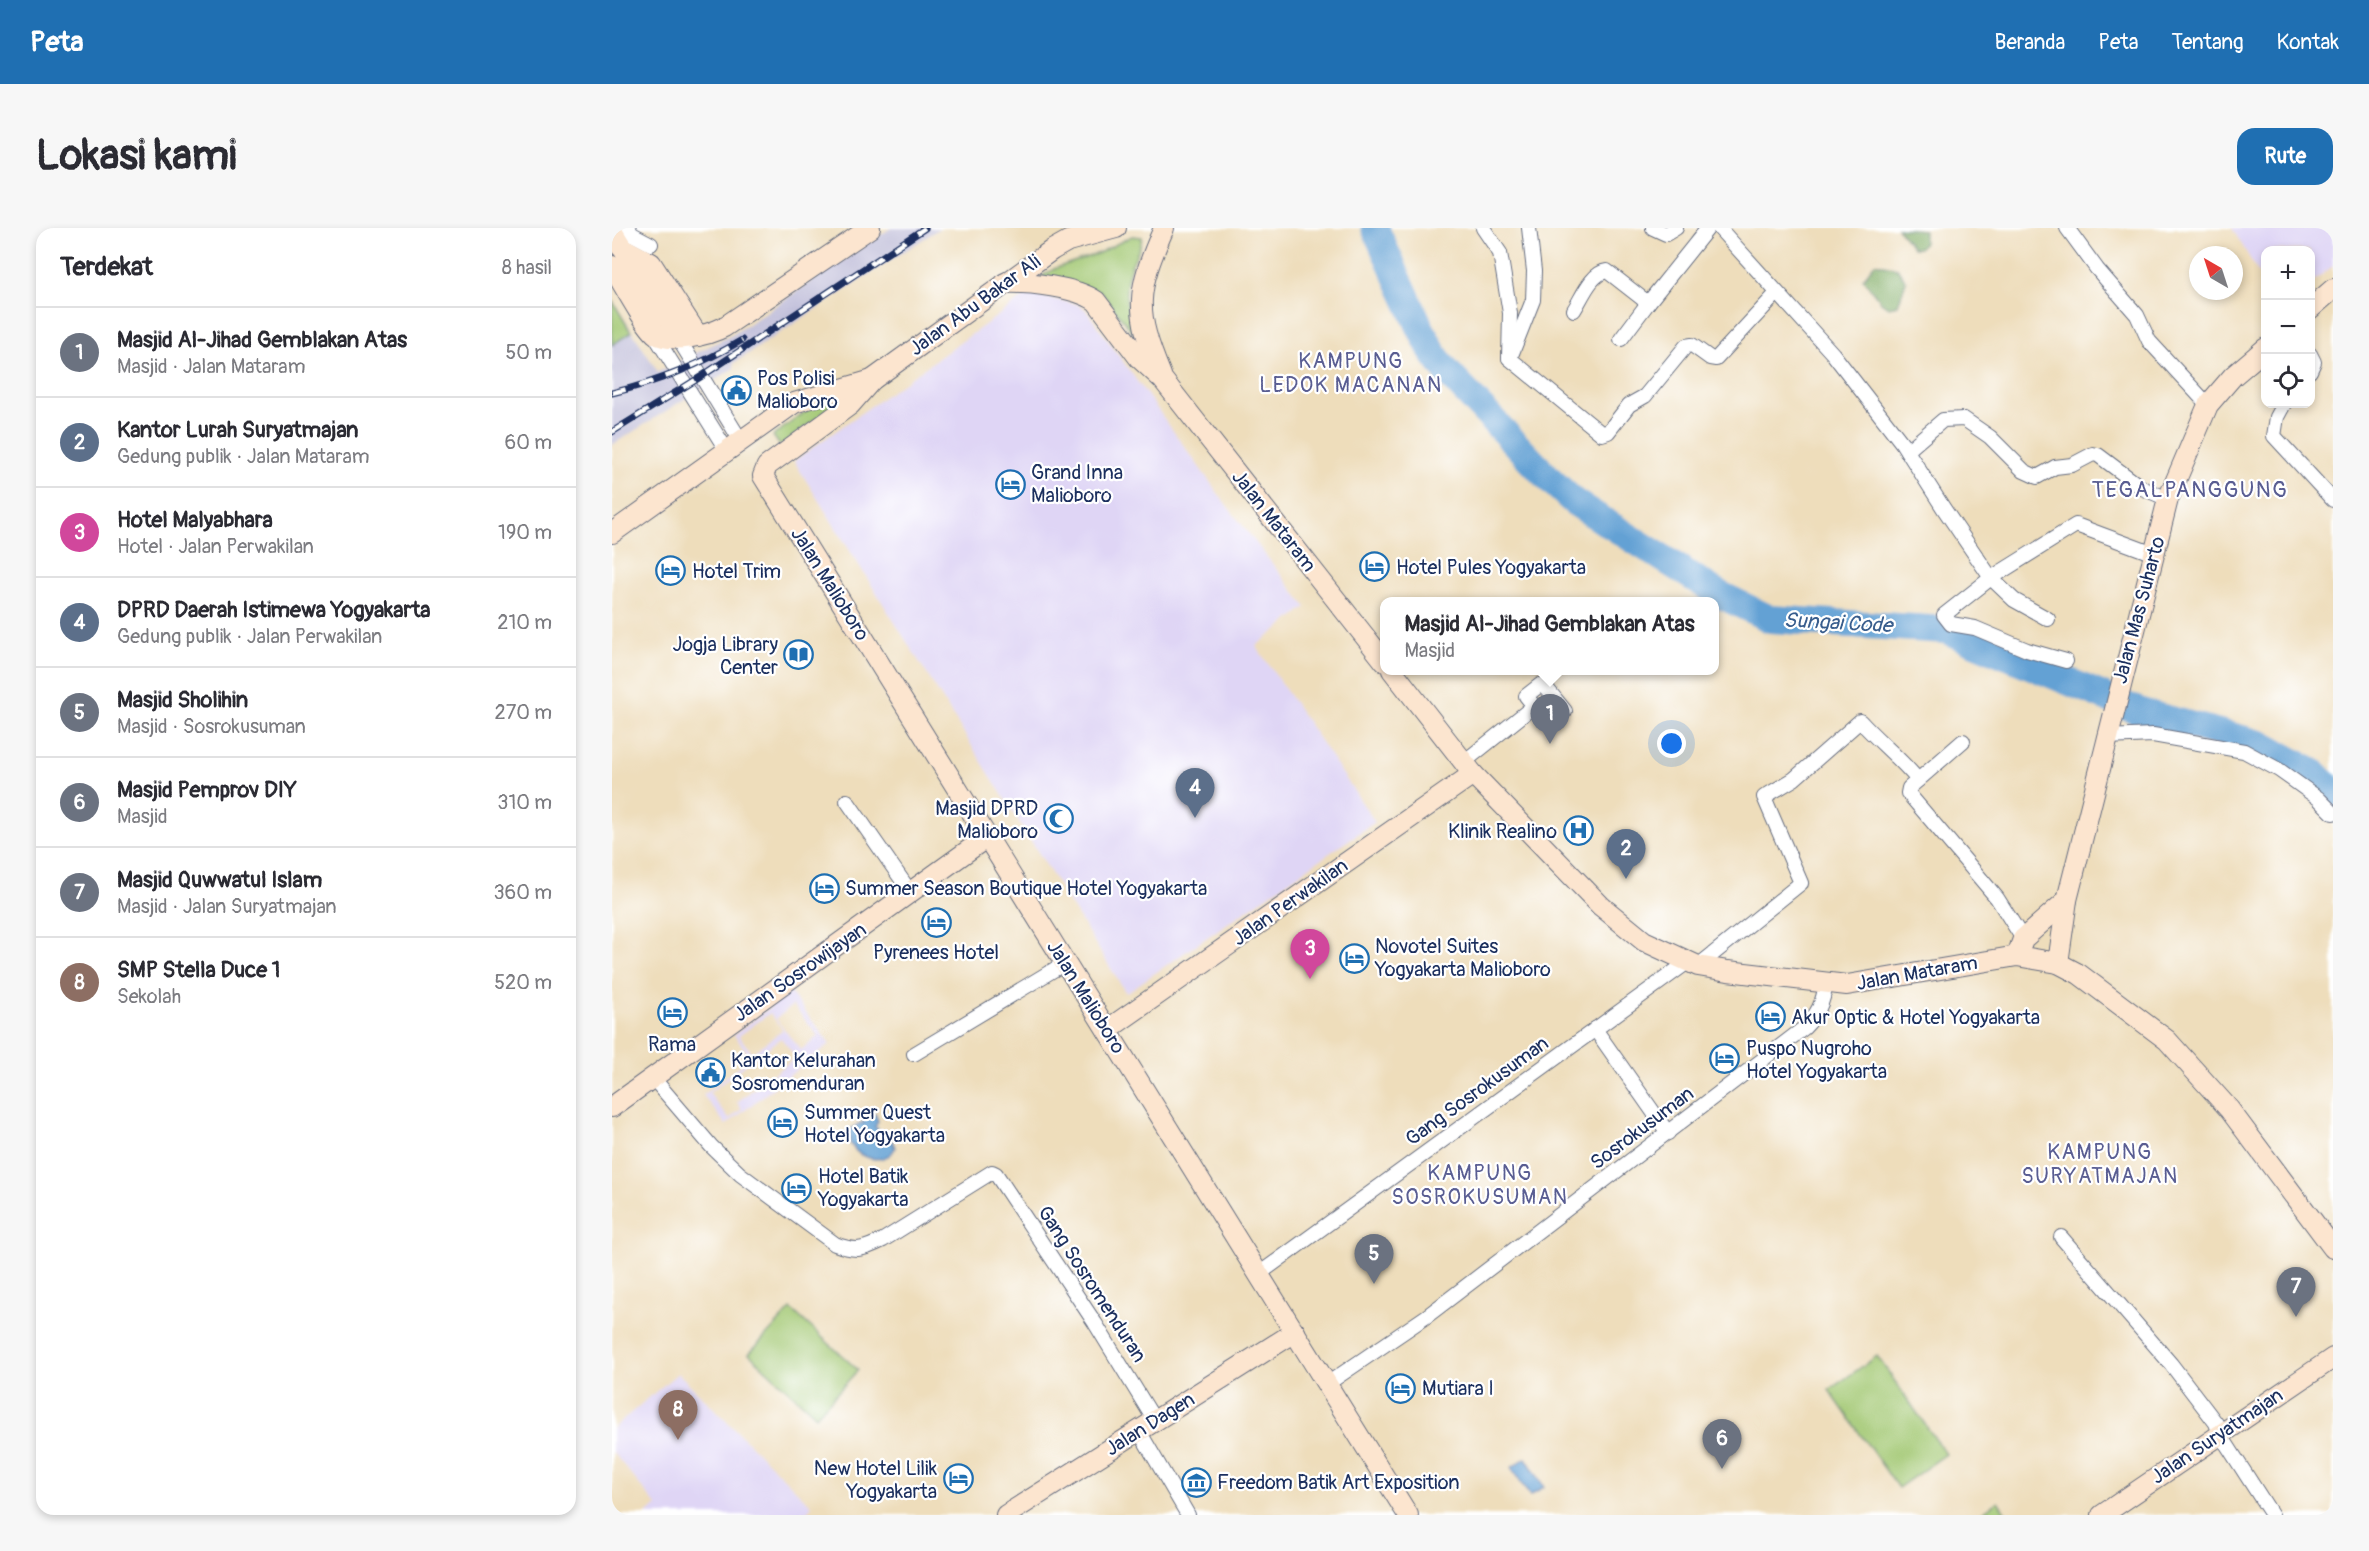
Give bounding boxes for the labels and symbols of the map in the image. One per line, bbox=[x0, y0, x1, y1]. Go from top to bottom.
north arrow bbox=[2189, 246, 2243, 300]
street label: Jalan Abu Bakar Ali bbox=[904, 249, 1046, 361]
district label: KAMPUNG LEDOK MACANAN bbox=[1259, 348, 1443, 399]
place label: Pos Polisi Malioboro bbox=[757, 366, 838, 414]
public building icon: Pos Polisi Malioboro bbox=[720, 374, 752, 406]
place label: Grand Inna Malioboro bbox=[1031, 460, 1123, 508]
street label: Jalan Mataram bbox=[1226, 465, 1322, 577]
hotel icon: Grand Inna Malioboro bbox=[994, 468, 1026, 500]
district label: TEGALPANGGUNG bbox=[2092, 476, 2288, 504]
street label: Jalan Malioboro bbox=[785, 523, 875, 645]
street label: Jalan Mas Suharto bbox=[2107, 533, 2171, 686]
hotel icon: Hotel Pules Yogyakarta bbox=[1359, 551, 1391, 583]
hotel icon: Hotel Trim bbox=[655, 555, 687, 587]
place label: Hotel Pules Yogyakarta bbox=[1396, 555, 1586, 580]
place label: Hotel Trim bbox=[692, 559, 781, 584]
water label: Sungai Code bbox=[1783, 607, 1895, 639]
place label: Jogja Library Center bbox=[673, 632, 778, 680]
library icon: Jogja Library Center bbox=[783, 639, 815, 671]
pin: 1 bbox=[1530, 694, 1570, 744]
your location bbox=[1657, 729, 1686, 758]
pin: 4 bbox=[1176, 768, 1214, 818]
place label: Masjid DPRD Malioboro bbox=[935, 796, 1038, 844]
mosque icon: Masjid DPRD Malioboro bbox=[1043, 803, 1075, 835]
hospital icon: Klinik Realino bbox=[1562, 815, 1594, 847]
place label: Klinik Realino bbox=[1448, 819, 1557, 844]
pin: 2 bbox=[1606, 830, 1646, 879]
street label: Jalan Perwakilan bbox=[1227, 853, 1353, 951]
hotel icon: Summer Season Boutique Hotel Yogyakarta bbox=[808, 872, 840, 904]
place label: Summer Season Boutique Hotel Yogyakarta bbox=[845, 876, 1207, 901]
hotel icon: Pyrenees Hotel bbox=[920, 906, 952, 938]
street label: Jalan Sosrowijayan bbox=[729, 917, 871, 1027]
pin: 3 bbox=[1290, 930, 1330, 979]
place label: Novotel Suites Yogyakarta Malioboro bbox=[1374, 934, 1551, 982]
street label: Jalan Malioboro bbox=[1041, 936, 1131, 1058]
place label: Pyrenees Hotel bbox=[873, 940, 999, 965]
hotel icon: Novotel Suites Yogyakarta Malioboro bbox=[1338, 942, 1370, 974]
street label: Jalan Mataram bbox=[1854, 950, 1980, 996]
hotel icon: Rama bbox=[656, 997, 688, 1029]
hotel icon: Akur Optic & Hotel Yogyakarta bbox=[1754, 1001, 1786, 1033]
place label: Akur Optic & Hotel Yogyakarta bbox=[1791, 1005, 2040, 1030]
street label: Gang Sosrokusuman bbox=[1401, 1031, 1553, 1151]
place label: Rama bbox=[648, 1032, 696, 1057]
place label: Puspo Nugroho Hotel Yogyakarta bbox=[1746, 1036, 1887, 1084]
hotel icon: Puspo Nugroho Hotel Yogyakarta bbox=[1709, 1043, 1741, 1075]
place label: Kantor Kelurahan Sosromenduran bbox=[731, 1048, 876, 1096]
public building icon: Kantor Kelurahan Sosromenduran bbox=[694, 1056, 726, 1088]
street label: Sosrokusuman bbox=[1585, 1081, 1699, 1175]
place label: Summer Quest Hotel Yogyakarta bbox=[804, 1100, 945, 1148]
hotel icon: Summer Quest Hotel Yogyakarta bbox=[767, 1107, 799, 1139]
district label: KAMPUNG SURYATMAJAN bbox=[2021, 1139, 2179, 1190]
district label: KAMPUNG SOSROKUSUMAN bbox=[1392, 1160, 1568, 1211]
place label: Hotel Batik Yogyakarta bbox=[817, 1164, 909, 1212]
hotel icon: Hotel Batik Yogyakarta bbox=[781, 1172, 813, 1204]
street label: Gang Sosromenduran bbox=[1032, 1201, 1152, 1367]
pin: 5 bbox=[1354, 1234, 1394, 1284]
pin: 7 bbox=[2276, 1268, 2316, 1317]
hotel icon: Mutiara I bbox=[1385, 1372, 1417, 1404]
place label: Mutiara I bbox=[1422, 1376, 1494, 1401]
street label: Jalan Suryatmajan bbox=[2146, 1383, 2288, 1489]
street label: Jalan Dagen bbox=[1101, 1387, 1199, 1461]
pin: 8 bbox=[658, 1390, 698, 1440]
pin: 6 bbox=[1702, 1420, 1742, 1469]
place label: New Hotel Lilik Yogyakarta bbox=[814, 1456, 938, 1504]
hotel icon: New Hotel Lilik Yogyakarta bbox=[942, 1463, 974, 1495]
museum icon: Freedom Batik Art Exposition bbox=[1180, 1466, 1212, 1498]
place label: Freedom Batik Art Exposition bbox=[1217, 1470, 1460, 1495]

